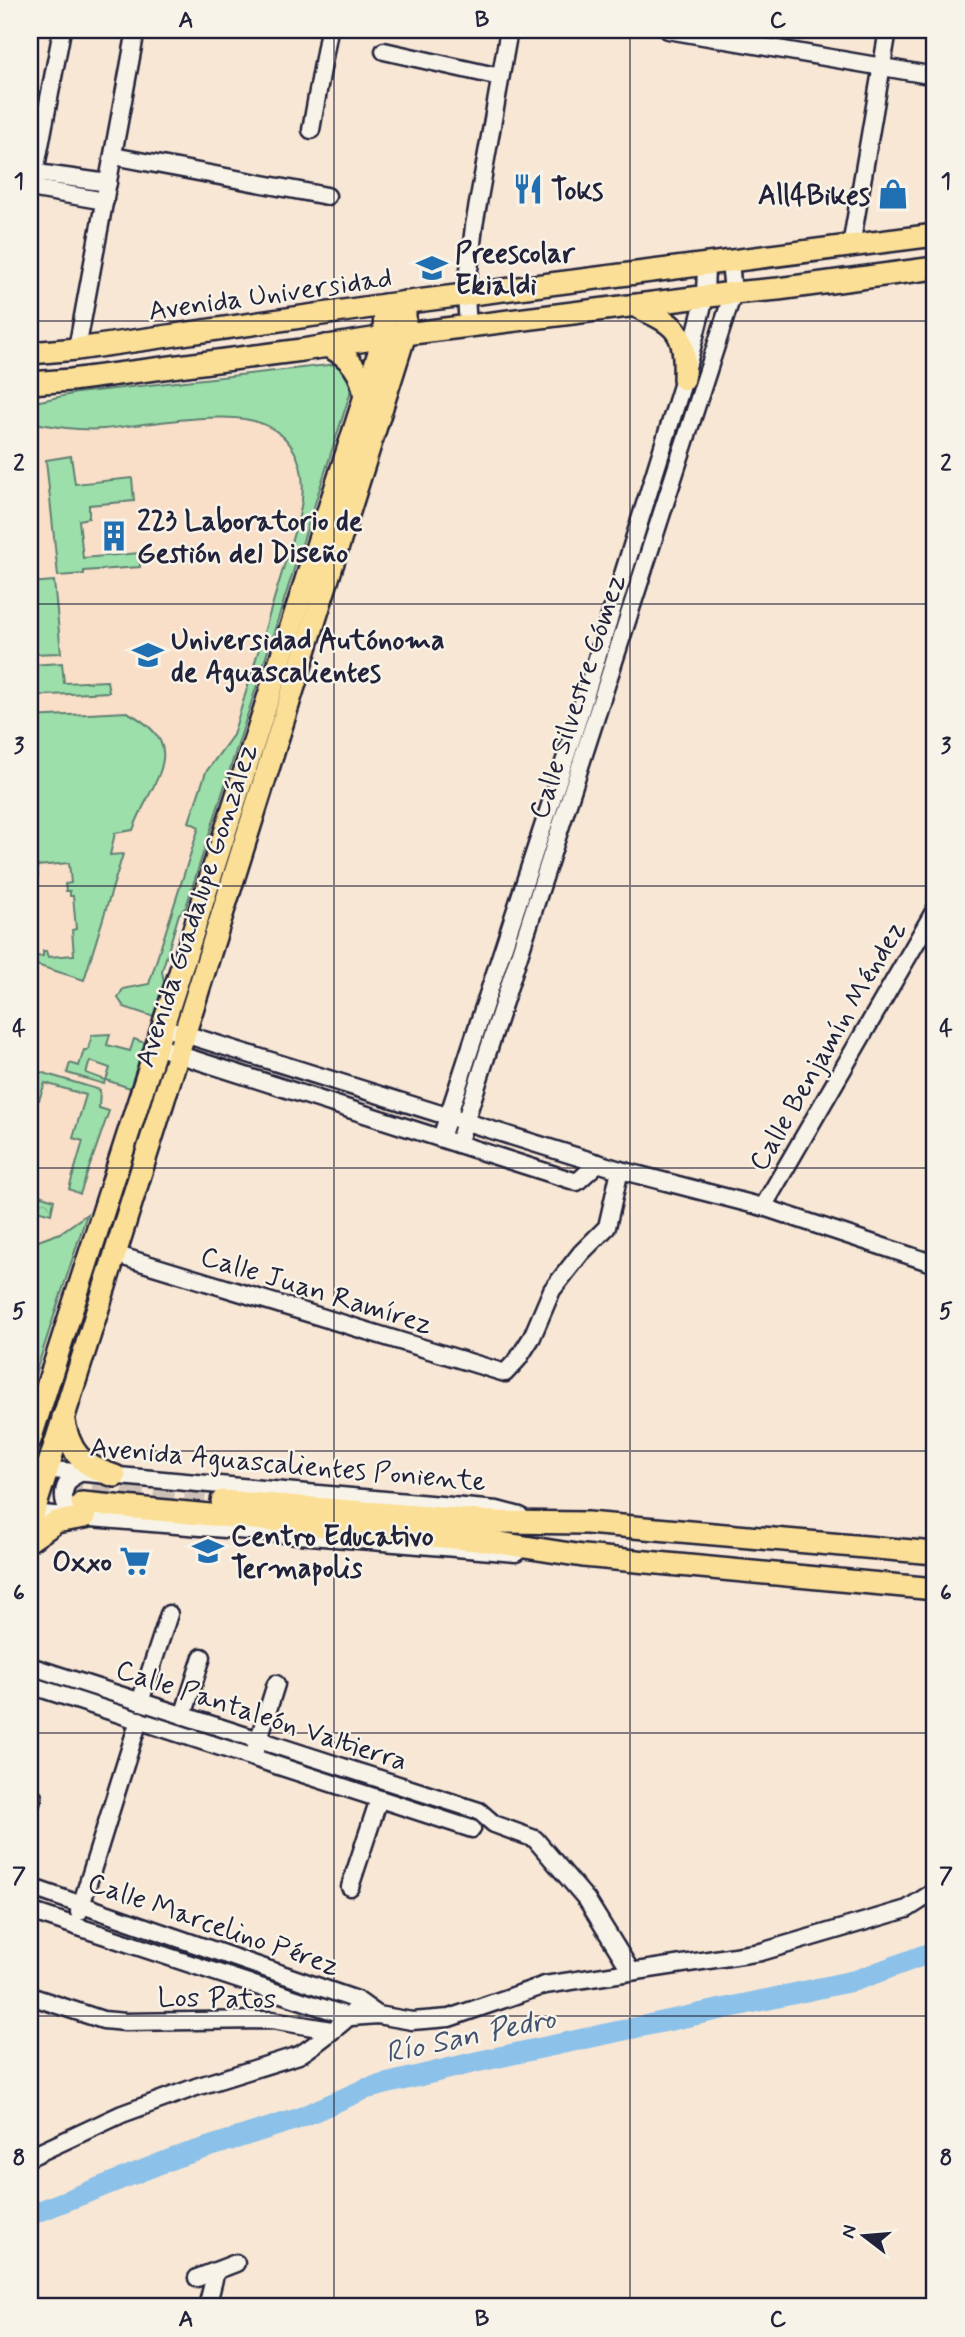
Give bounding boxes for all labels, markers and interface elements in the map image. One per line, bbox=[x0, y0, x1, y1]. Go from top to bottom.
text: A bbox=[178, 6, 194, 36]
text: B bbox=[475, 6, 490, 36]
text: C bbox=[770, 6, 787, 36]
text: 1 bbox=[14, 167, 24, 197]
text: 1 bbox=[941, 167, 951, 197]
restaurant icon: Toks bbox=[511, 172, 545, 206]
place label: Toks bbox=[551, 173, 603, 210]
shop icon: All4Bikes bbox=[876, 177, 910, 211]
place label: All4Bikes bbox=[758, 178, 870, 215]
place label: Preescolar Ekialdi bbox=[455, 236, 576, 305]
school or university icon: Preescolar Ekialdi bbox=[415, 251, 449, 285]
street label: Avenida Universidad bbox=[146, 260, 395, 331]
text: 2 bbox=[13, 449, 25, 479]
text: 2 bbox=[940, 449, 952, 479]
place label: 223 Laboratorio de Gestión del Diseño bbox=[137, 504, 363, 573]
building icon: 223 Laboratorio de Gestión del Diseño bbox=[97, 519, 131, 553]
street label: Calle Silvestre Gómez bbox=[521, 570, 635, 824]
place label: Universidad Autónoma de Aguascalientes bbox=[171, 623, 445, 693]
school or university icon: Universidad Autónoma de Aguascalientes bbox=[131, 638, 165, 672]
text: 3 bbox=[14, 732, 25, 762]
text: 3 bbox=[941, 732, 952, 762]
street label: Avenida Guadalupe González bbox=[128, 739, 267, 1072]
street label: Calle Benjamín Méndez bbox=[741, 914, 915, 1178]
text: 4 bbox=[12, 1014, 26, 1044]
text: 4 bbox=[939, 1014, 953, 1044]
street label: Calle Juan Ramírez bbox=[196, 1239, 437, 1344]
text: 5 bbox=[12, 1297, 26, 1327]
text: 5 bbox=[939, 1297, 953, 1327]
street label: Avenida Aguascalientes Poniente bbox=[88, 1430, 487, 1501]
place label: Centro Educativo Termapolis bbox=[231, 1519, 434, 1588]
school or university icon: Centro Educativo Termapolis bbox=[191, 1534, 225, 1568]
supermarket icon: Oxxo bbox=[118, 1544, 152, 1578]
place label: Oxxo bbox=[52, 1545, 112, 1582]
text: 6 bbox=[13, 1579, 25, 1609]
text: 6 bbox=[940, 1579, 952, 1609]
street label: Calle Pantaleón Valtierra bbox=[111, 1652, 412, 1781]
text: 7 bbox=[12, 1862, 26, 1892]
text: 7 bbox=[939, 1862, 953, 1892]
street label: Calle Marcelino Pérez bbox=[82, 1865, 344, 1986]
street label: Los Patos bbox=[157, 1980, 277, 2019]
water label: Río San Pedro bbox=[382, 1999, 560, 2074]
text: 8 bbox=[13, 2144, 25, 2174]
text: 8 bbox=[940, 2144, 952, 2174]
north arrow bbox=[828, 2200, 898, 2270]
text: N bbox=[835, 2222, 863, 2241]
text: A bbox=[178, 2305, 194, 2335]
text: B bbox=[475, 2305, 490, 2335]
text: C bbox=[770, 2305, 787, 2335]

